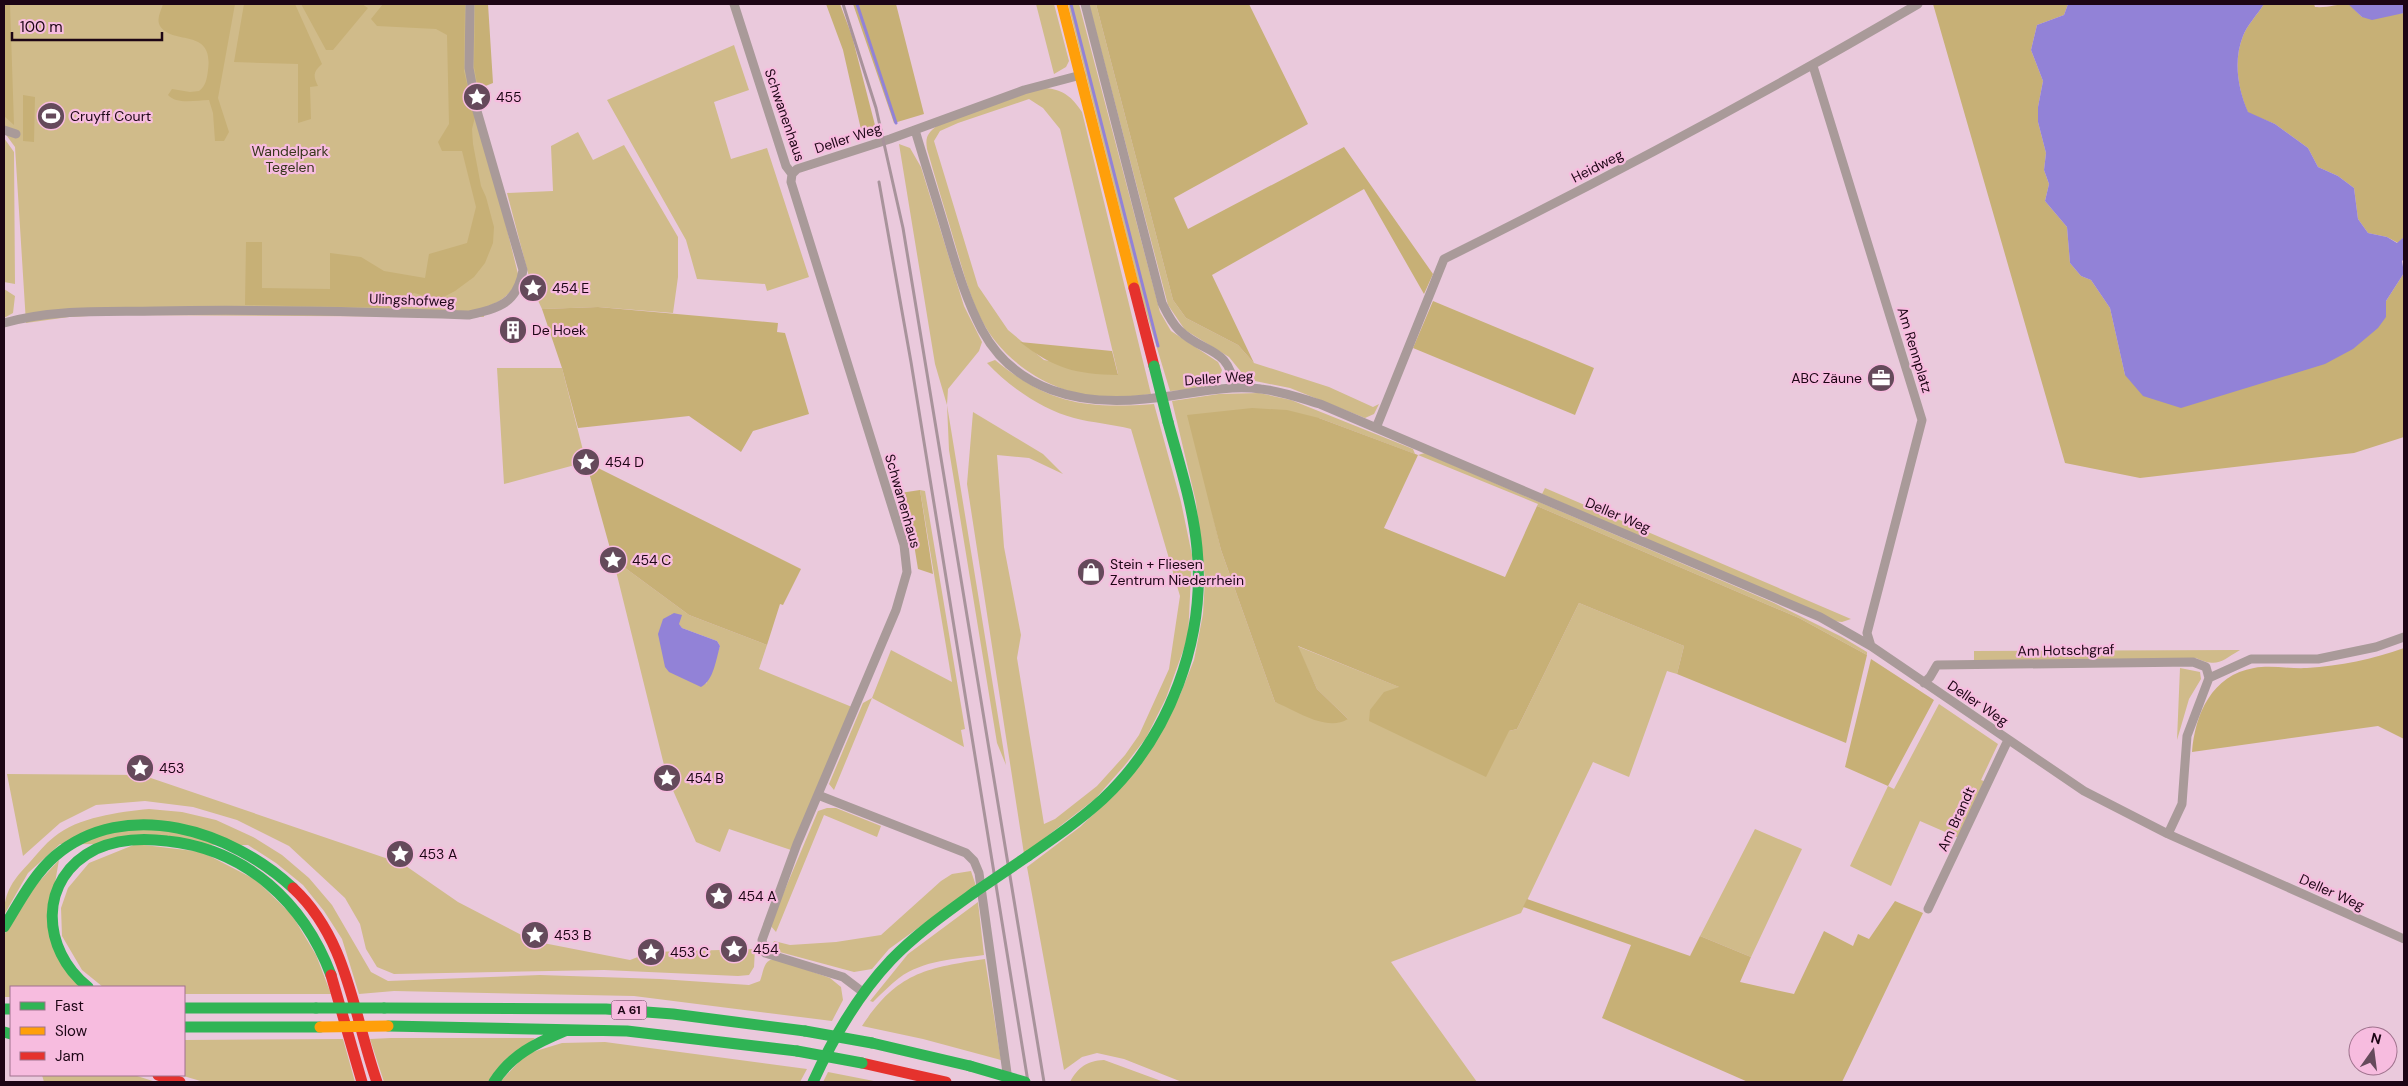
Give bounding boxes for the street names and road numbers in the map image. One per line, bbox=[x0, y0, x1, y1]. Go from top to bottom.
street label: Schwanenhaus bbox=[761, 66, 809, 164]
street label: Deller Weg bbox=[812, 119, 884, 157]
street label: Heidweg bbox=[1568, 145, 1626, 187]
street label: Ulingshofweg bbox=[369, 290, 455, 310]
street label: Am Rennplatz bbox=[1893, 305, 1937, 395]
street label: Deller Weg bbox=[1184, 367, 1254, 389]
street label: Schwanenhaus bbox=[881, 452, 925, 550]
street label: Deller Weg bbox=[1583, 493, 1654, 537]
street label: Am Hotschgraf bbox=[2017, 640, 2115, 660]
street label: Deller Weg bbox=[1944, 676, 2012, 730]
street label: Am Brandt bbox=[1933, 784, 1979, 854]
street label: Deller Weg bbox=[2297, 870, 2367, 914]
road number: A 61 bbox=[612, 1000, 646, 1020]

